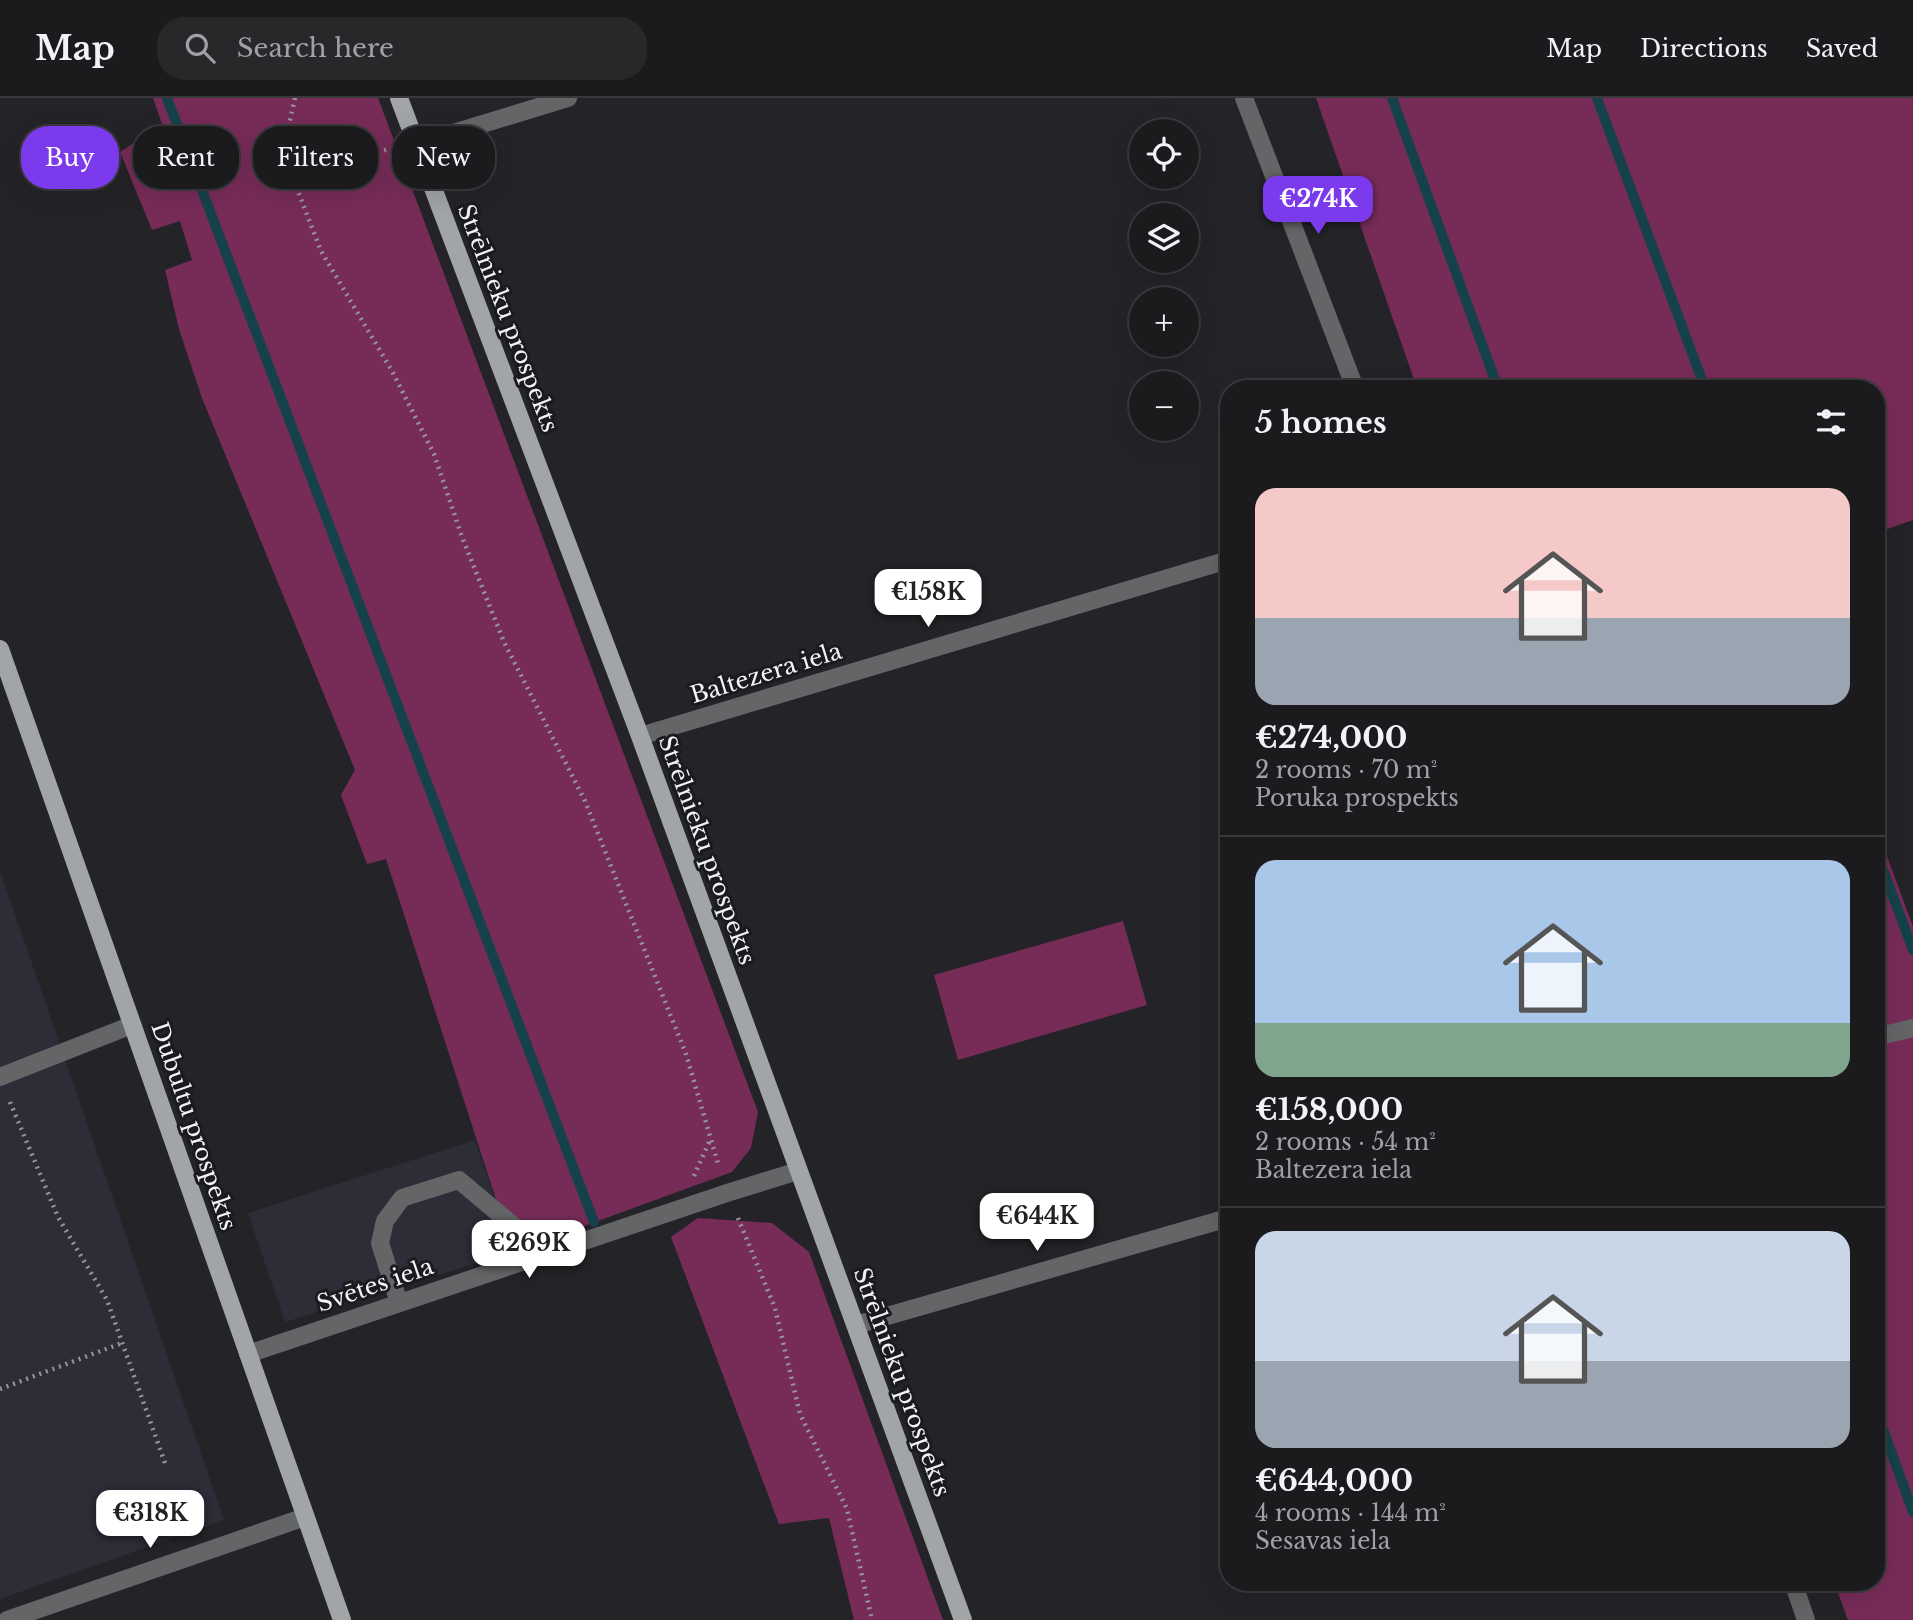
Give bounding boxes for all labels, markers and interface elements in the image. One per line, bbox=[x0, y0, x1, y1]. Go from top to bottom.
search box bbox=[157, 17, 647, 80]
text: Map bbox=[35, 28, 115, 69]
icon: search bbox=[181, 29, 219, 67]
text: Search here bbox=[237, 32, 394, 64]
text: Map bbox=[1546, 34, 1602, 63]
text: Directions bbox=[1640, 34, 1768, 63]
text: Saved bbox=[1806, 34, 1878, 63]
map controls bbox=[1129, 119, 1199, 441]
button: locate bbox=[1129, 119, 1199, 189]
chip: Buy bbox=[21, 126, 119, 189]
chip: Rent bbox=[133, 126, 239, 189]
chip: Filters bbox=[253, 126, 378, 189]
chip: New bbox=[392, 126, 495, 189]
pin: €274K bbox=[1269, 176, 1367, 236]
text: €274K bbox=[1279, 185, 1357, 213]
street label: Strēlnieku prospekts bbox=[452, 200, 564, 436]
button: layers bbox=[1129, 203, 1199, 273]
button: + bbox=[1129, 287, 1199, 357]
button: − bbox=[1129, 371, 1199, 441]
icon: filters bbox=[1812, 403, 1850, 441]
text: 5 homes bbox=[1255, 404, 1387, 441]
icon: home bbox=[1490, 533, 1616, 659]
pin: €158K bbox=[879, 570, 977, 629]
text: €158K bbox=[891, 578, 965, 606]
street label: Baltezera iela bbox=[687, 637, 845, 709]
text: €274,000 bbox=[1255, 719, 1407, 756]
street label: Strēlnieku prospekts bbox=[652, 732, 762, 968]
text: 2 rooms · 70 m² bbox=[1255, 756, 1437, 784]
text: Poruka prospekts bbox=[1255, 784, 1459, 812]
icon: home bbox=[1490, 905, 1616, 1031]
street label: Dubultu prospekts bbox=[145, 1018, 243, 1234]
text: €158,000 bbox=[1255, 1091, 1403, 1128]
text: 2 rooms · 54 m² bbox=[1255, 1128, 1436, 1156]
text: Baltezera iela bbox=[1255, 1156, 1412, 1184]
pin: €644K bbox=[988, 1194, 1086, 1253]
text: €644K bbox=[996, 1202, 1078, 1230]
pin: €269K bbox=[480, 1220, 578, 1280]
text: €269K bbox=[488, 1229, 570, 1257]
street label: Svētes iela bbox=[313, 1252, 437, 1318]
street label: Strēlnieku prospekts bbox=[847, 1264, 957, 1500]
icon: home bbox=[1490, 1276, 1616, 1402]
text: €644,000 bbox=[1255, 1462, 1413, 1499]
pin: €318K bbox=[101, 1490, 199, 1550]
text: €318K bbox=[112, 1499, 188, 1527]
text: 4 rooms · 144 m² bbox=[1255, 1499, 1446, 1527]
text: Sesavas iela bbox=[1255, 1527, 1391, 1555]

